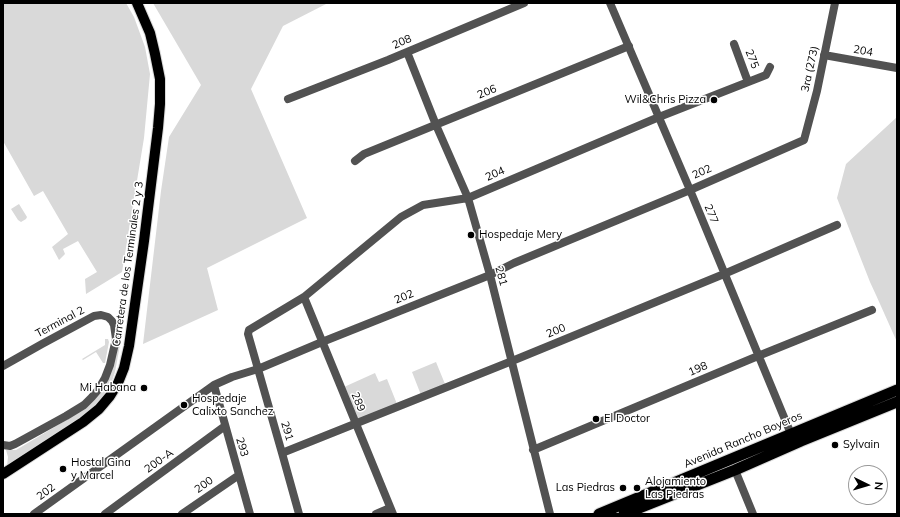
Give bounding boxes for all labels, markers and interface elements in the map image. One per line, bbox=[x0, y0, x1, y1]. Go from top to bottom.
street label: 208 bbox=[390, 32, 414, 52]
street label: 204 bbox=[852, 43, 874, 59]
street label: 3ra (273) bbox=[799, 45, 821, 93]
street label: 275 bbox=[742, 47, 762, 71]
street label: 206 bbox=[475, 82, 499, 102]
place label: Wil&Chris Pizza bbox=[625, 93, 706, 107]
marker: Wil&Chris Pizza bbox=[709, 95, 719, 105]
street label: 202 bbox=[690, 162, 714, 182]
street label: 204 bbox=[483, 164, 507, 184]
street label: Carretera de los Terminales 2 y 3 bbox=[110, 181, 146, 347]
street label: 277 bbox=[701, 202, 721, 226]
place label: Hospedaje Mery bbox=[479, 228, 562, 242]
marker: Hospedaje Mery bbox=[466, 230, 476, 240]
street label: 281 bbox=[492, 265, 510, 287]
street label: 202 bbox=[392, 287, 416, 307]
street label: Terminal 2 bbox=[33, 304, 87, 340]
street label: 200 bbox=[544, 321, 568, 341]
street label: 198 bbox=[686, 359, 710, 379]
place label: Mi Habana bbox=[80, 381, 136, 395]
marker: Mi Habana bbox=[139, 383, 149, 393]
street label: 289 bbox=[348, 390, 368, 414]
place label: Hospedaje Calixto Sanchez bbox=[192, 392, 273, 418]
marker: Hospedaje Calixto Sanchez bbox=[179, 400, 189, 410]
street label: Avenida Rancho Boyeros bbox=[682, 409, 804, 471]
place label: El Doctor bbox=[604, 412, 650, 426]
marker: El Doctor bbox=[591, 414, 601, 424]
street label: 291 bbox=[278, 420, 296, 442]
street label: 293 bbox=[233, 436, 251, 458]
place label: Sylvain bbox=[843, 438, 880, 452]
marker: Sylvain bbox=[830, 440, 840, 450]
street label: 200-A bbox=[142, 446, 176, 476]
place label: Hostal Gina y Marcel bbox=[71, 456, 131, 482]
marker: Hostal Gina y Marcel bbox=[58, 464, 68, 474]
north arrow bbox=[848, 465, 888, 505]
street label: 200 bbox=[192, 474, 216, 496]
place label: Alojamiento Las Piedras bbox=[645, 475, 706, 501]
street label: 202 bbox=[34, 481, 58, 503]
place label: Las Piedras bbox=[556, 481, 615, 495]
text: N bbox=[872, 481, 886, 491]
marker: Las Piedras bbox=[618, 483, 628, 493]
marker: Alojamiento Las Piedras bbox=[632, 483, 642, 493]

